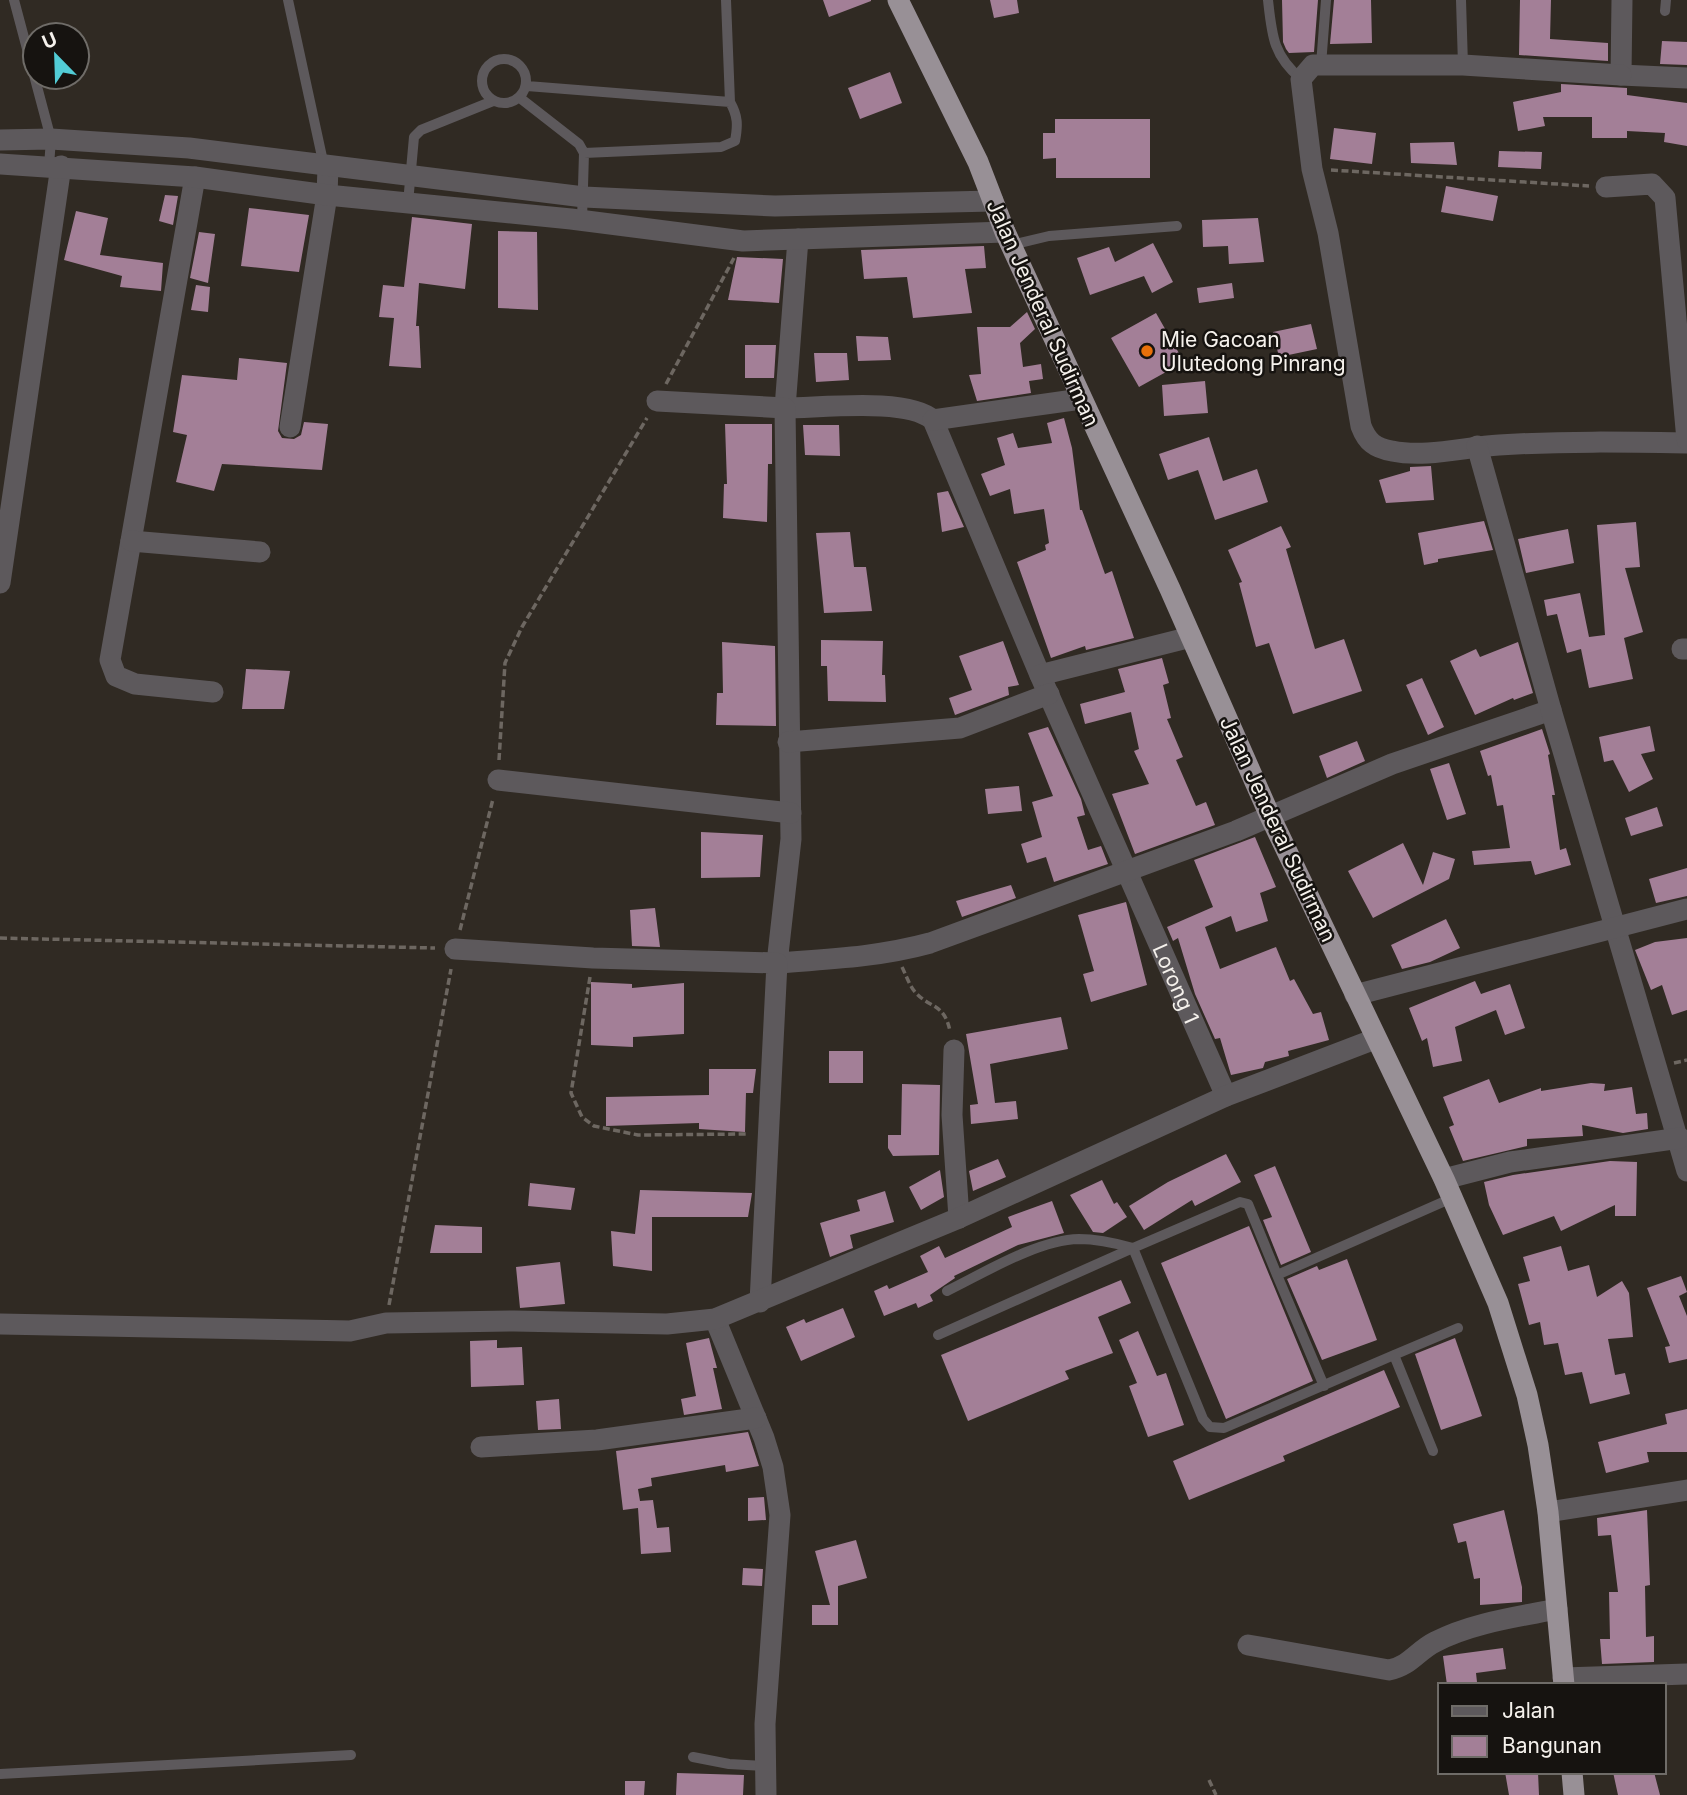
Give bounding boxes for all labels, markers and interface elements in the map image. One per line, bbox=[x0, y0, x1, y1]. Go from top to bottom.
north arrow bbox=[21, 21, 91, 91]
text: U bbox=[39, 28, 60, 54]
street label: Jalan Jenderal Sudirman bbox=[982, 196, 1104, 430]
place label: Mie Gacoan Ulutedong Pinrang bbox=[1161, 327, 1346, 376]
marker: Mie Gacoan Ulutedong Pinrang bbox=[1139, 343, 1155, 359]
street label: Jalan Jenderal Sudirman bbox=[1215, 712, 1341, 946]
street label: Lorong 1 bbox=[1148, 940, 1205, 1027]
legend bbox=[1438, 1683, 1666, 1774]
text: Jalan bbox=[1502, 1698, 1555, 1723]
text: Bangunan bbox=[1502, 1733, 1602, 1758]

